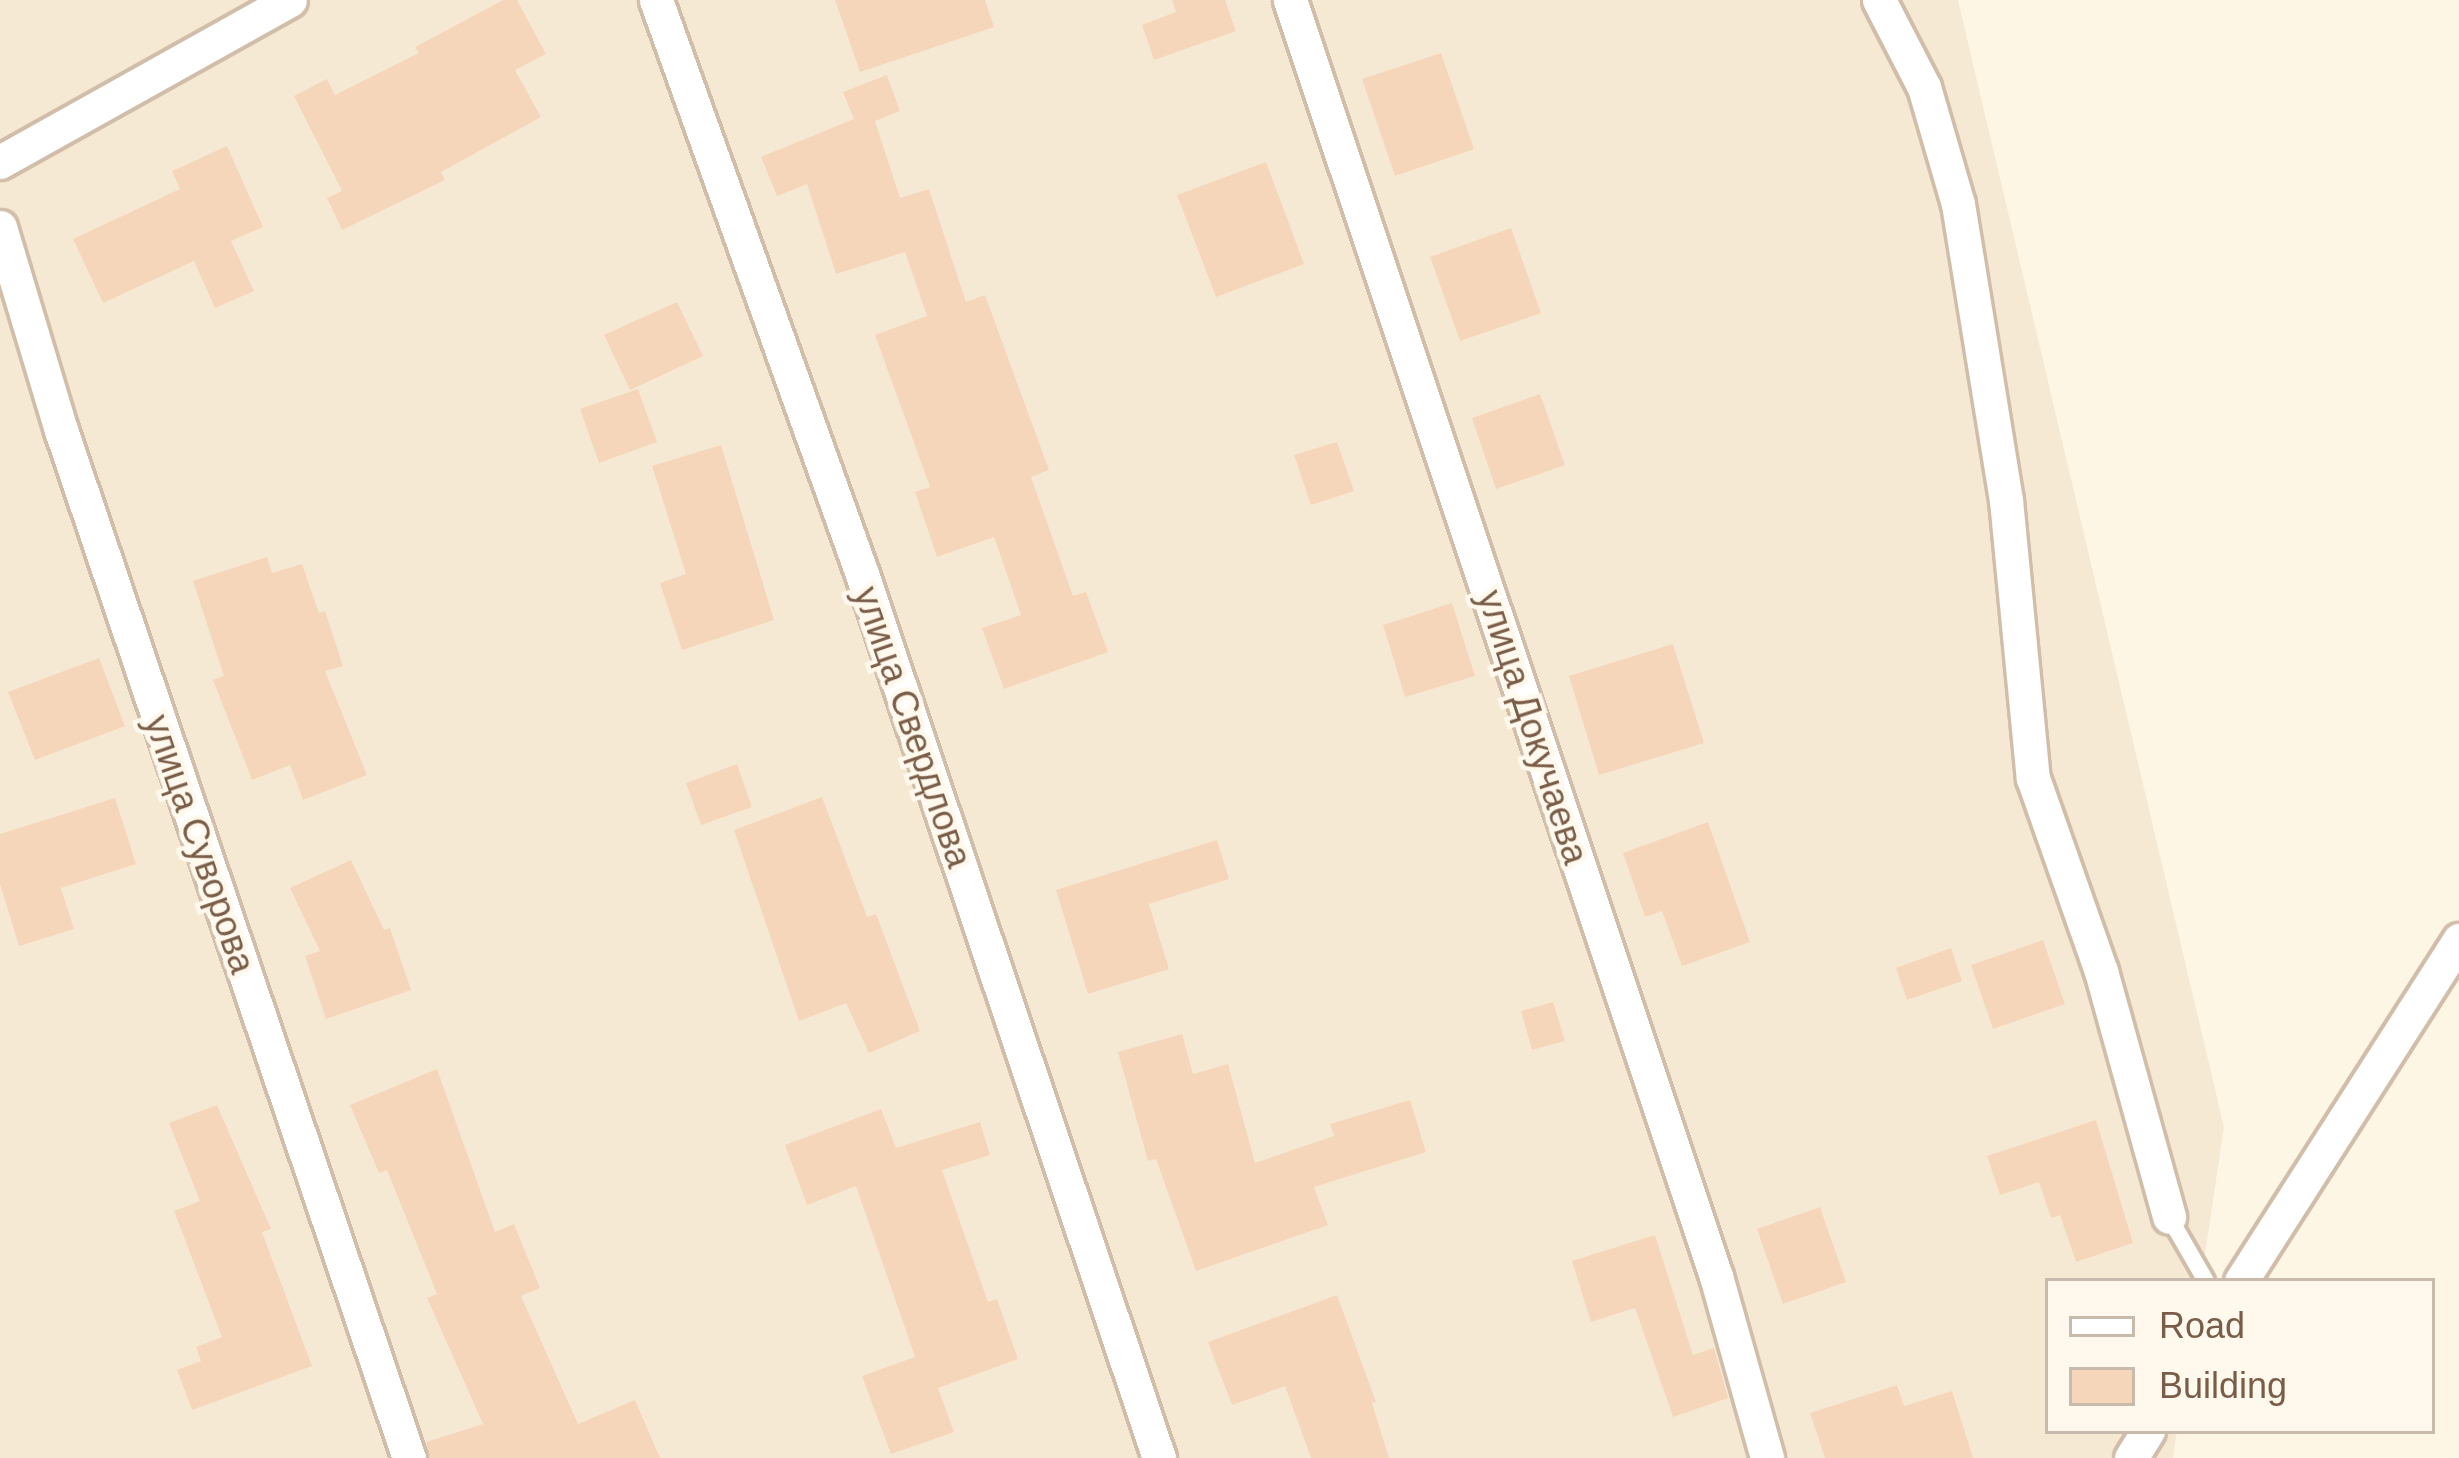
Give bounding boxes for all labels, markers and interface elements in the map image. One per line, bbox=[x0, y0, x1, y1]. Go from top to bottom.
street label: улица Свердлова bbox=[845, 581, 981, 873]
street label: улица Докучаева bbox=[1468, 585, 1598, 869]
street label: улица Суворова bbox=[136, 709, 264, 979]
legend bbox=[2045, 1278, 2435, 1434]
text: Road bbox=[2159, 1305, 2245, 1346]
text: Building bbox=[2159, 1365, 2287, 1406]

